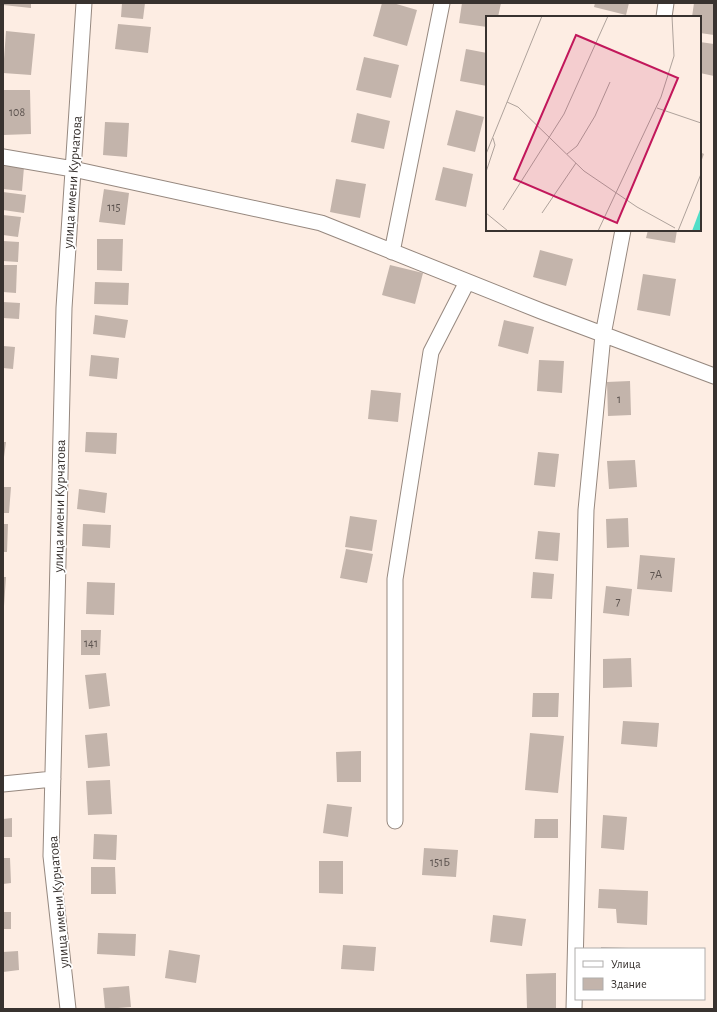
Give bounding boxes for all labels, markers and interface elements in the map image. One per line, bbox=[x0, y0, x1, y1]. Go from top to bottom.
inset map bbox=[486, 16, 701, 231]
house number: 108 bbox=[9, 106, 25, 118]
street label: улица имени Курчатова bbox=[61, 115, 85, 250]
house number: 115 bbox=[107, 201, 121, 213]
house number: 1 bbox=[617, 393, 621, 405]
street label: улица имени Курчатова bbox=[52, 439, 68, 574]
house number: 7А bbox=[650, 568, 662, 580]
house number: 7 bbox=[615, 595, 621, 607]
house number: 141 bbox=[84, 637, 98, 649]
street label: улица имени Курчатова bbox=[46, 834, 72, 970]
house number: 151Б bbox=[430, 856, 450, 868]
legend bbox=[575, 948, 705, 1000]
text: Улица bbox=[611, 958, 641, 970]
text: Здание bbox=[611, 978, 647, 990]

